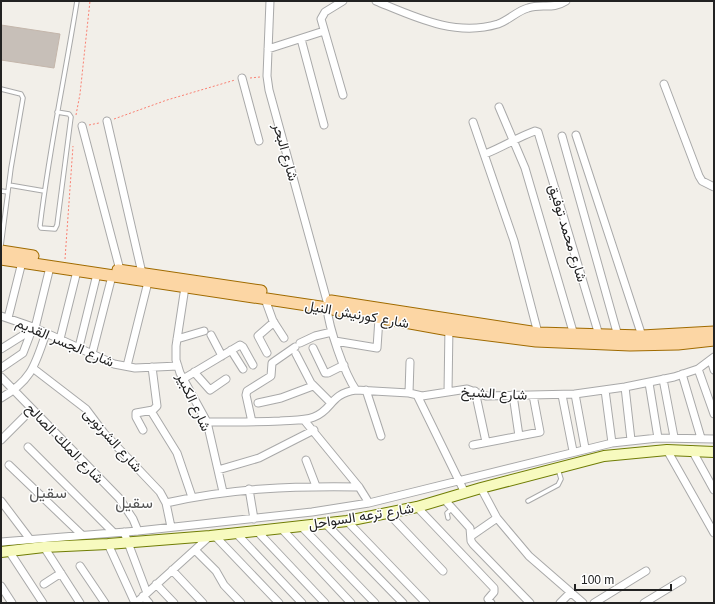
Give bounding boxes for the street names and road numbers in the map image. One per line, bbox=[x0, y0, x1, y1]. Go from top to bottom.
street label: شارع البحر bbox=[267, 120, 302, 183]
street label: شارع محمد توفيق bbox=[543, 182, 590, 285]
street label: شارع كورنيش النيل bbox=[303, 297, 410, 334]
street label: شارع الجسر القديم bbox=[12, 314, 116, 373]
street label: شارع الكبير bbox=[170, 369, 214, 435]
street label: شارع الشيخ bbox=[460, 383, 528, 406]
street label: شارع الملك الصالح bbox=[21, 400, 107, 488]
street label: شارع الشرنوبى bbox=[78, 405, 146, 477]
street label: شارع ترعه السواحل bbox=[307, 500, 415, 535]

